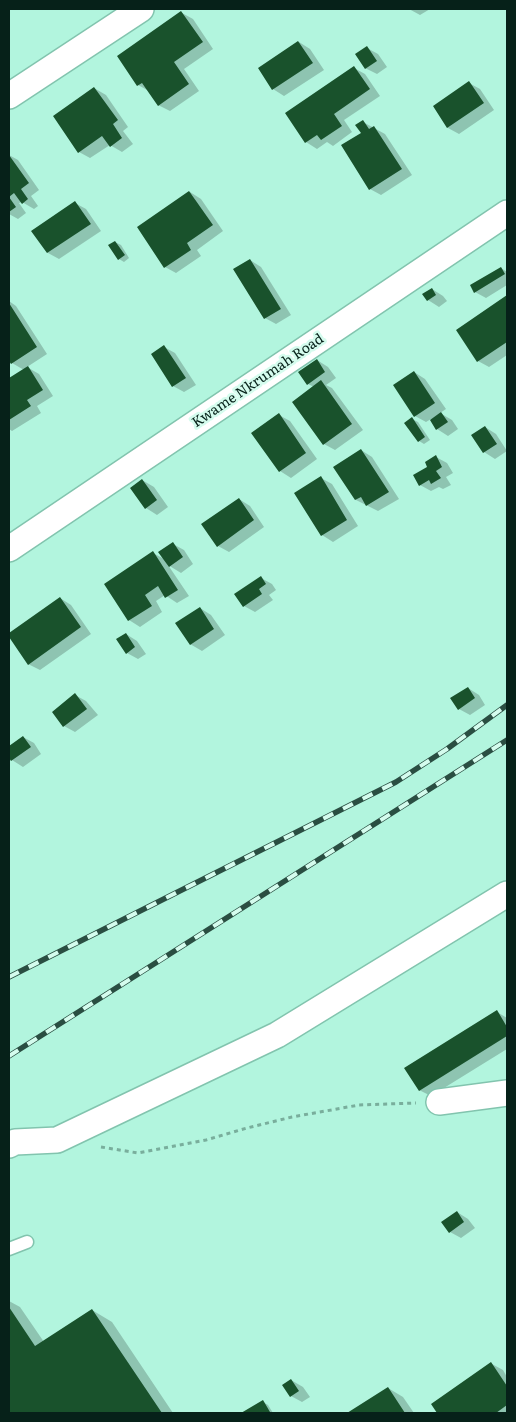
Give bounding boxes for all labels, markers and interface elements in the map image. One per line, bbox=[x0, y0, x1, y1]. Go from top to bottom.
street label: Kwame Nkrumah Road bbox=[189, 331, 327, 431]

